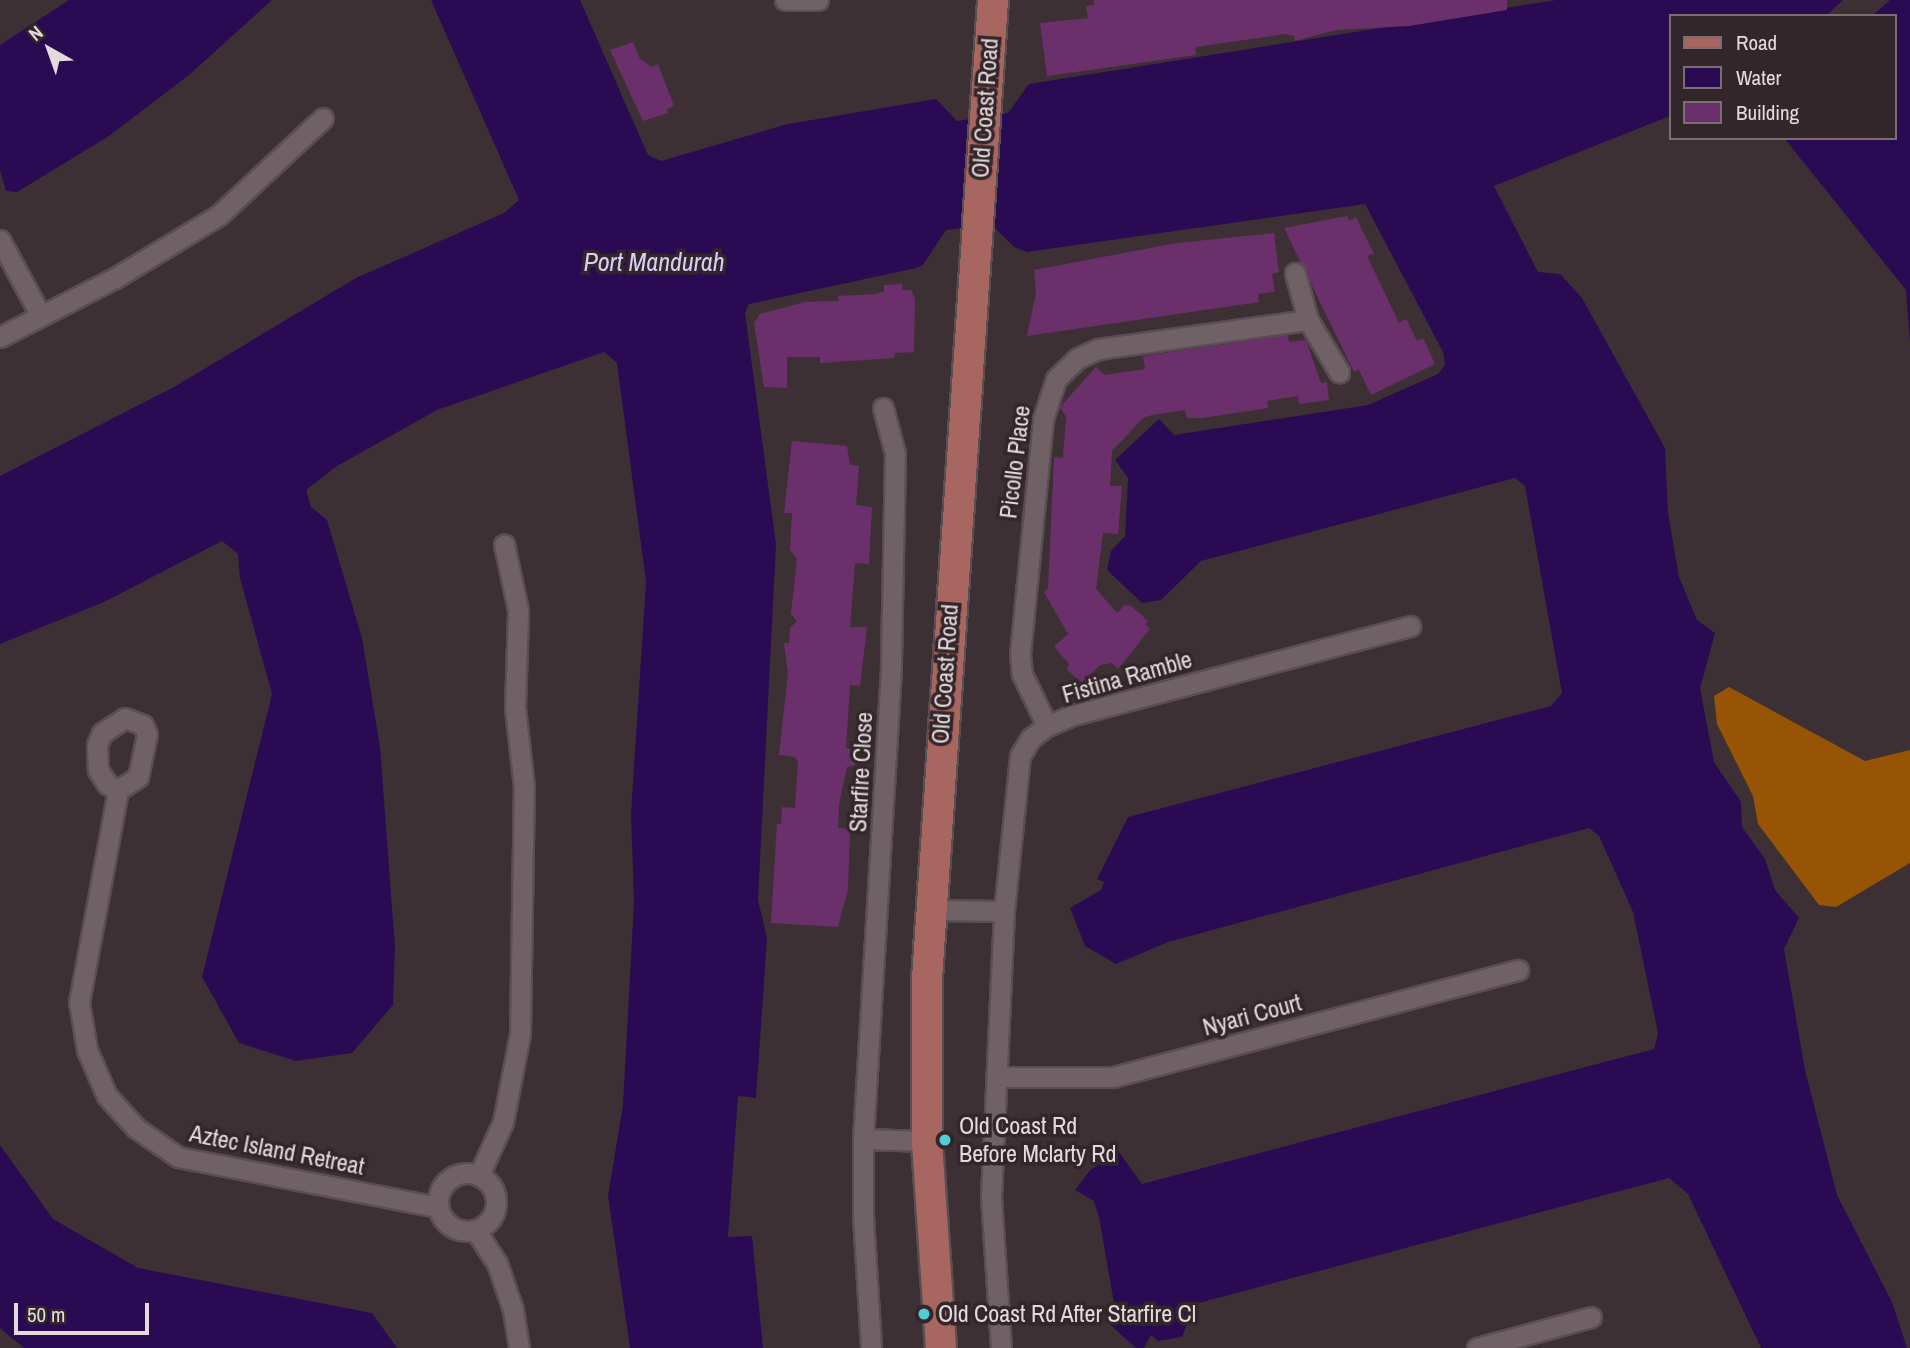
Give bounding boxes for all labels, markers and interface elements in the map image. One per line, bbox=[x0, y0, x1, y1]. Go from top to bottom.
north arrow bbox=[14, 14, 84, 84]
legend bbox=[1668, 14, 1896, 140]
text: N bbox=[23, 19, 48, 46]
text: Road bbox=[1736, 28, 1777, 57]
street label: Old Coast Road bbox=[966, 37, 1004, 179]
text: Water bbox=[1736, 63, 1781, 92]
text: Building bbox=[1736, 98, 1799, 127]
water label: Port Mandurah bbox=[583, 246, 725, 278]
street label: Picollo Place bbox=[994, 404, 1036, 520]
street label: Old Coast Road bbox=[926, 603, 964, 745]
street label: Fistina Ramble bbox=[1059, 645, 1195, 709]
street label: Starfire Close bbox=[843, 711, 879, 833]
street label: Nyari Court bbox=[1200, 988, 1304, 1042]
place label: Old Coast Rd Before Mclarty Rd bbox=[959, 1112, 1116, 1168]
street label: Aztec Island Retreat bbox=[187, 1119, 367, 1181]
marker: Old Coast Rd Before Mclarty Rd bbox=[937, 1132, 953, 1148]
scale bar bbox=[18, 1288, 152, 1332]
text: 50 m bbox=[27, 1300, 65, 1329]
place label: Old Coast Rd After Starfire Cl bbox=[938, 1300, 1197, 1328]
marker: Old Coast Rd After Starfire Cl bbox=[916, 1306, 932, 1322]

